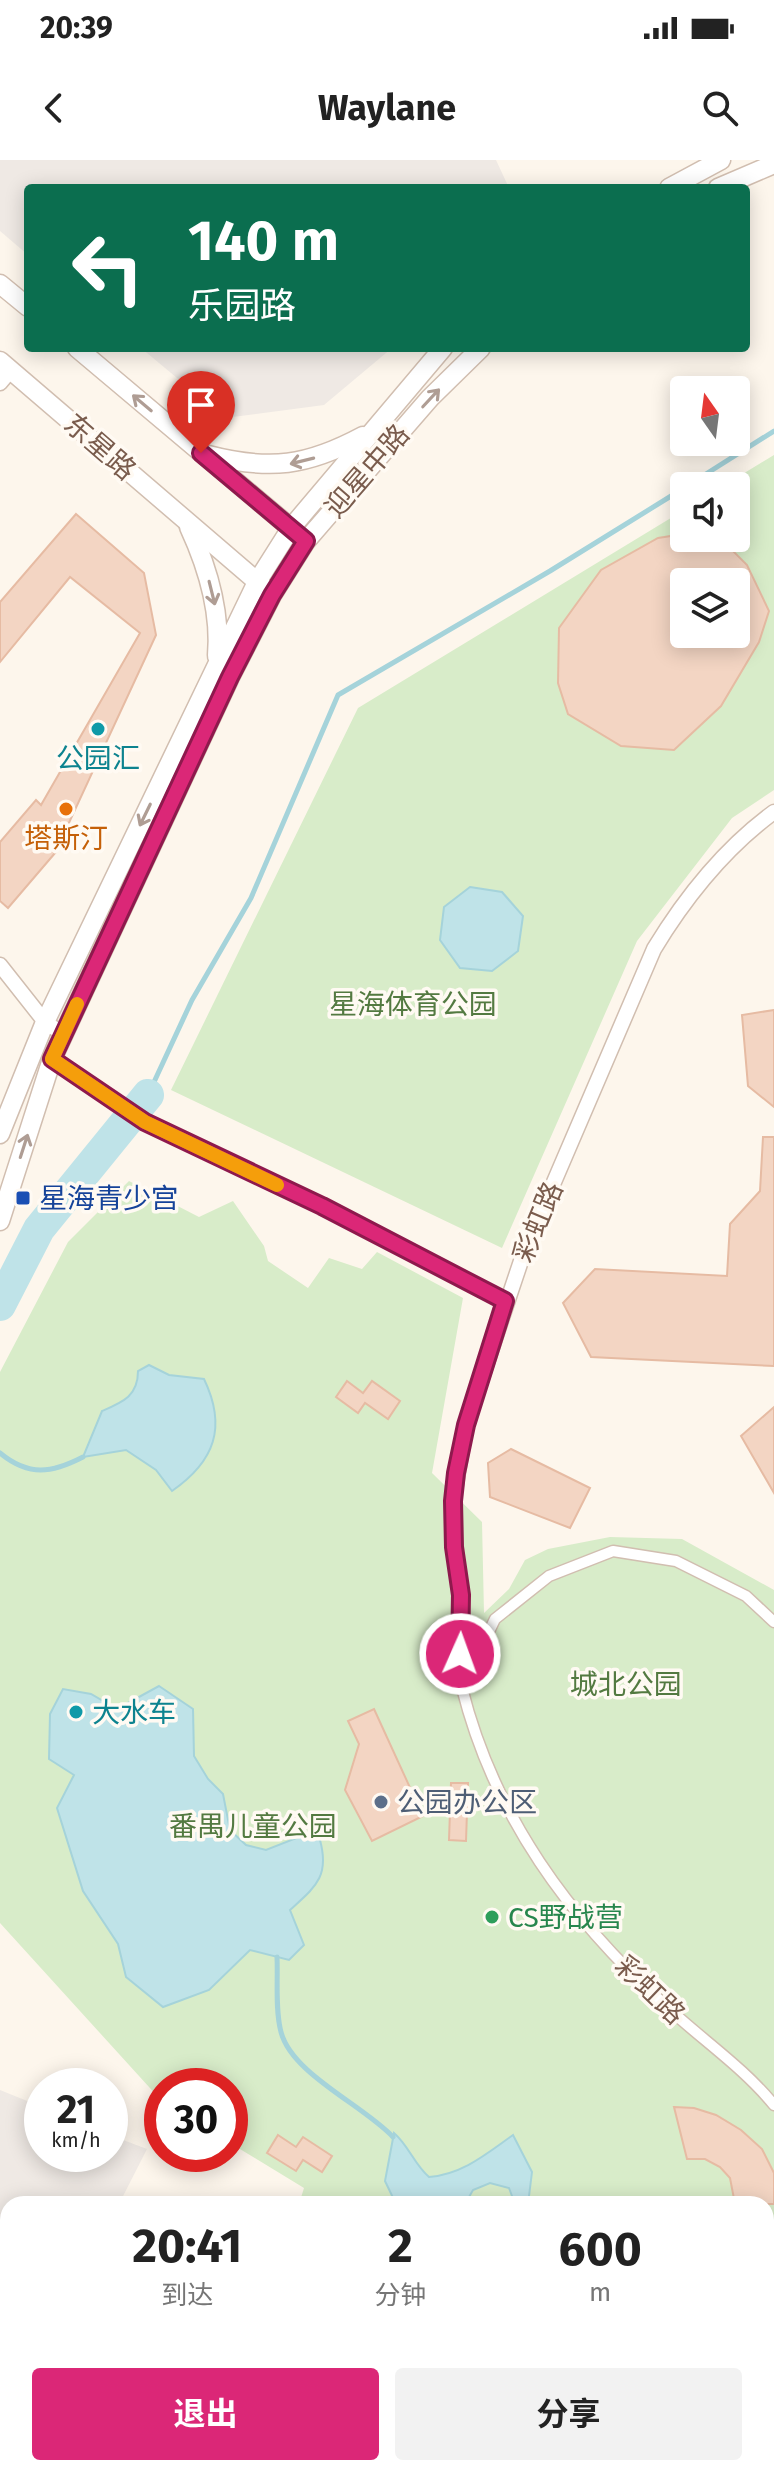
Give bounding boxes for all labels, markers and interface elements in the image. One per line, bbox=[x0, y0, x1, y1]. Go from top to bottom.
text: 20:39 bbox=[40, 10, 113, 46]
icon: back bbox=[32, 86, 76, 130]
text: Waylane bbox=[318, 86, 456, 130]
icon: search bbox=[698, 86, 742, 130]
text: 140 m bbox=[188, 208, 339, 275]
icon: left bbox=[56, 216, 160, 320]
text: 乐园路 bbox=[188, 284, 296, 328]
pin bbox=[167, 371, 235, 453]
north arrow bbox=[670, 376, 750, 456]
map controls bbox=[670, 376, 750, 648]
icon: arrive bbox=[179, 383, 223, 427]
one-way arrow bbox=[422, 388, 440, 408]
one-way arrow bbox=[132, 394, 152, 412]
street label: 东星路 bbox=[57, 407, 143, 487]
street label: 迎星中路 bbox=[318, 418, 416, 524]
one-way arrow bbox=[289, 455, 315, 470]
button: sound bbox=[670, 472, 750, 552]
button: layers bbox=[670, 568, 750, 648]
one-way arrow bbox=[205, 580, 220, 605]
marker: 公园汇 bbox=[89, 720, 107, 738]
place label: 公园汇 bbox=[56, 742, 140, 775]
marker: 塔斯汀 bbox=[57, 800, 75, 818]
one-way arrow bbox=[137, 803, 152, 827]
place label: 塔斯汀 bbox=[24, 822, 108, 855]
park label: 星海体育公园 bbox=[329, 988, 497, 1021]
one-way arrow bbox=[17, 1134, 32, 1160]
street label: 彩虹路 bbox=[506, 1177, 570, 1267]
place label: 星海青少宫 bbox=[39, 1182, 179, 1215]
marker: 星海青少宫 bbox=[14, 1189, 32, 1207]
position arrow bbox=[418, 1612, 502, 1696]
park label: 城北公园 bbox=[570, 1668, 682, 1701]
place label: 大水车 bbox=[92, 1696, 176, 1729]
marker: 大水车 bbox=[67, 1703, 85, 1721]
place label: 公园办公区 bbox=[397, 1786, 537, 1819]
marker: 公园办公区 bbox=[372, 1793, 390, 1811]
park label: 番禺儿童公园 bbox=[169, 1810, 337, 1843]
place label: CS野战营 bbox=[508, 1901, 623, 1934]
marker: CS野战营 bbox=[483, 1908, 501, 1926]
street label: 彩虹路 bbox=[608, 1949, 692, 2031]
speed limit sign: 30 bbox=[144, 2068, 248, 2172]
text: 21 bbox=[57, 2086, 95, 2134]
text: km/h bbox=[51, 2128, 101, 2152]
text: 20:41 bbox=[132, 2217, 242, 2275]
text: 2 bbox=[388, 2217, 413, 2275]
text: 600 bbox=[559, 2220, 642, 2278]
text: m bbox=[589, 2277, 611, 2308]
text: 到达 bbox=[161, 2280, 213, 2311]
text: 分钟 bbox=[374, 2280, 426, 2311]
button: 退出 bbox=[32, 2368, 379, 2460]
button: 分享 bbox=[395, 2368, 742, 2460]

